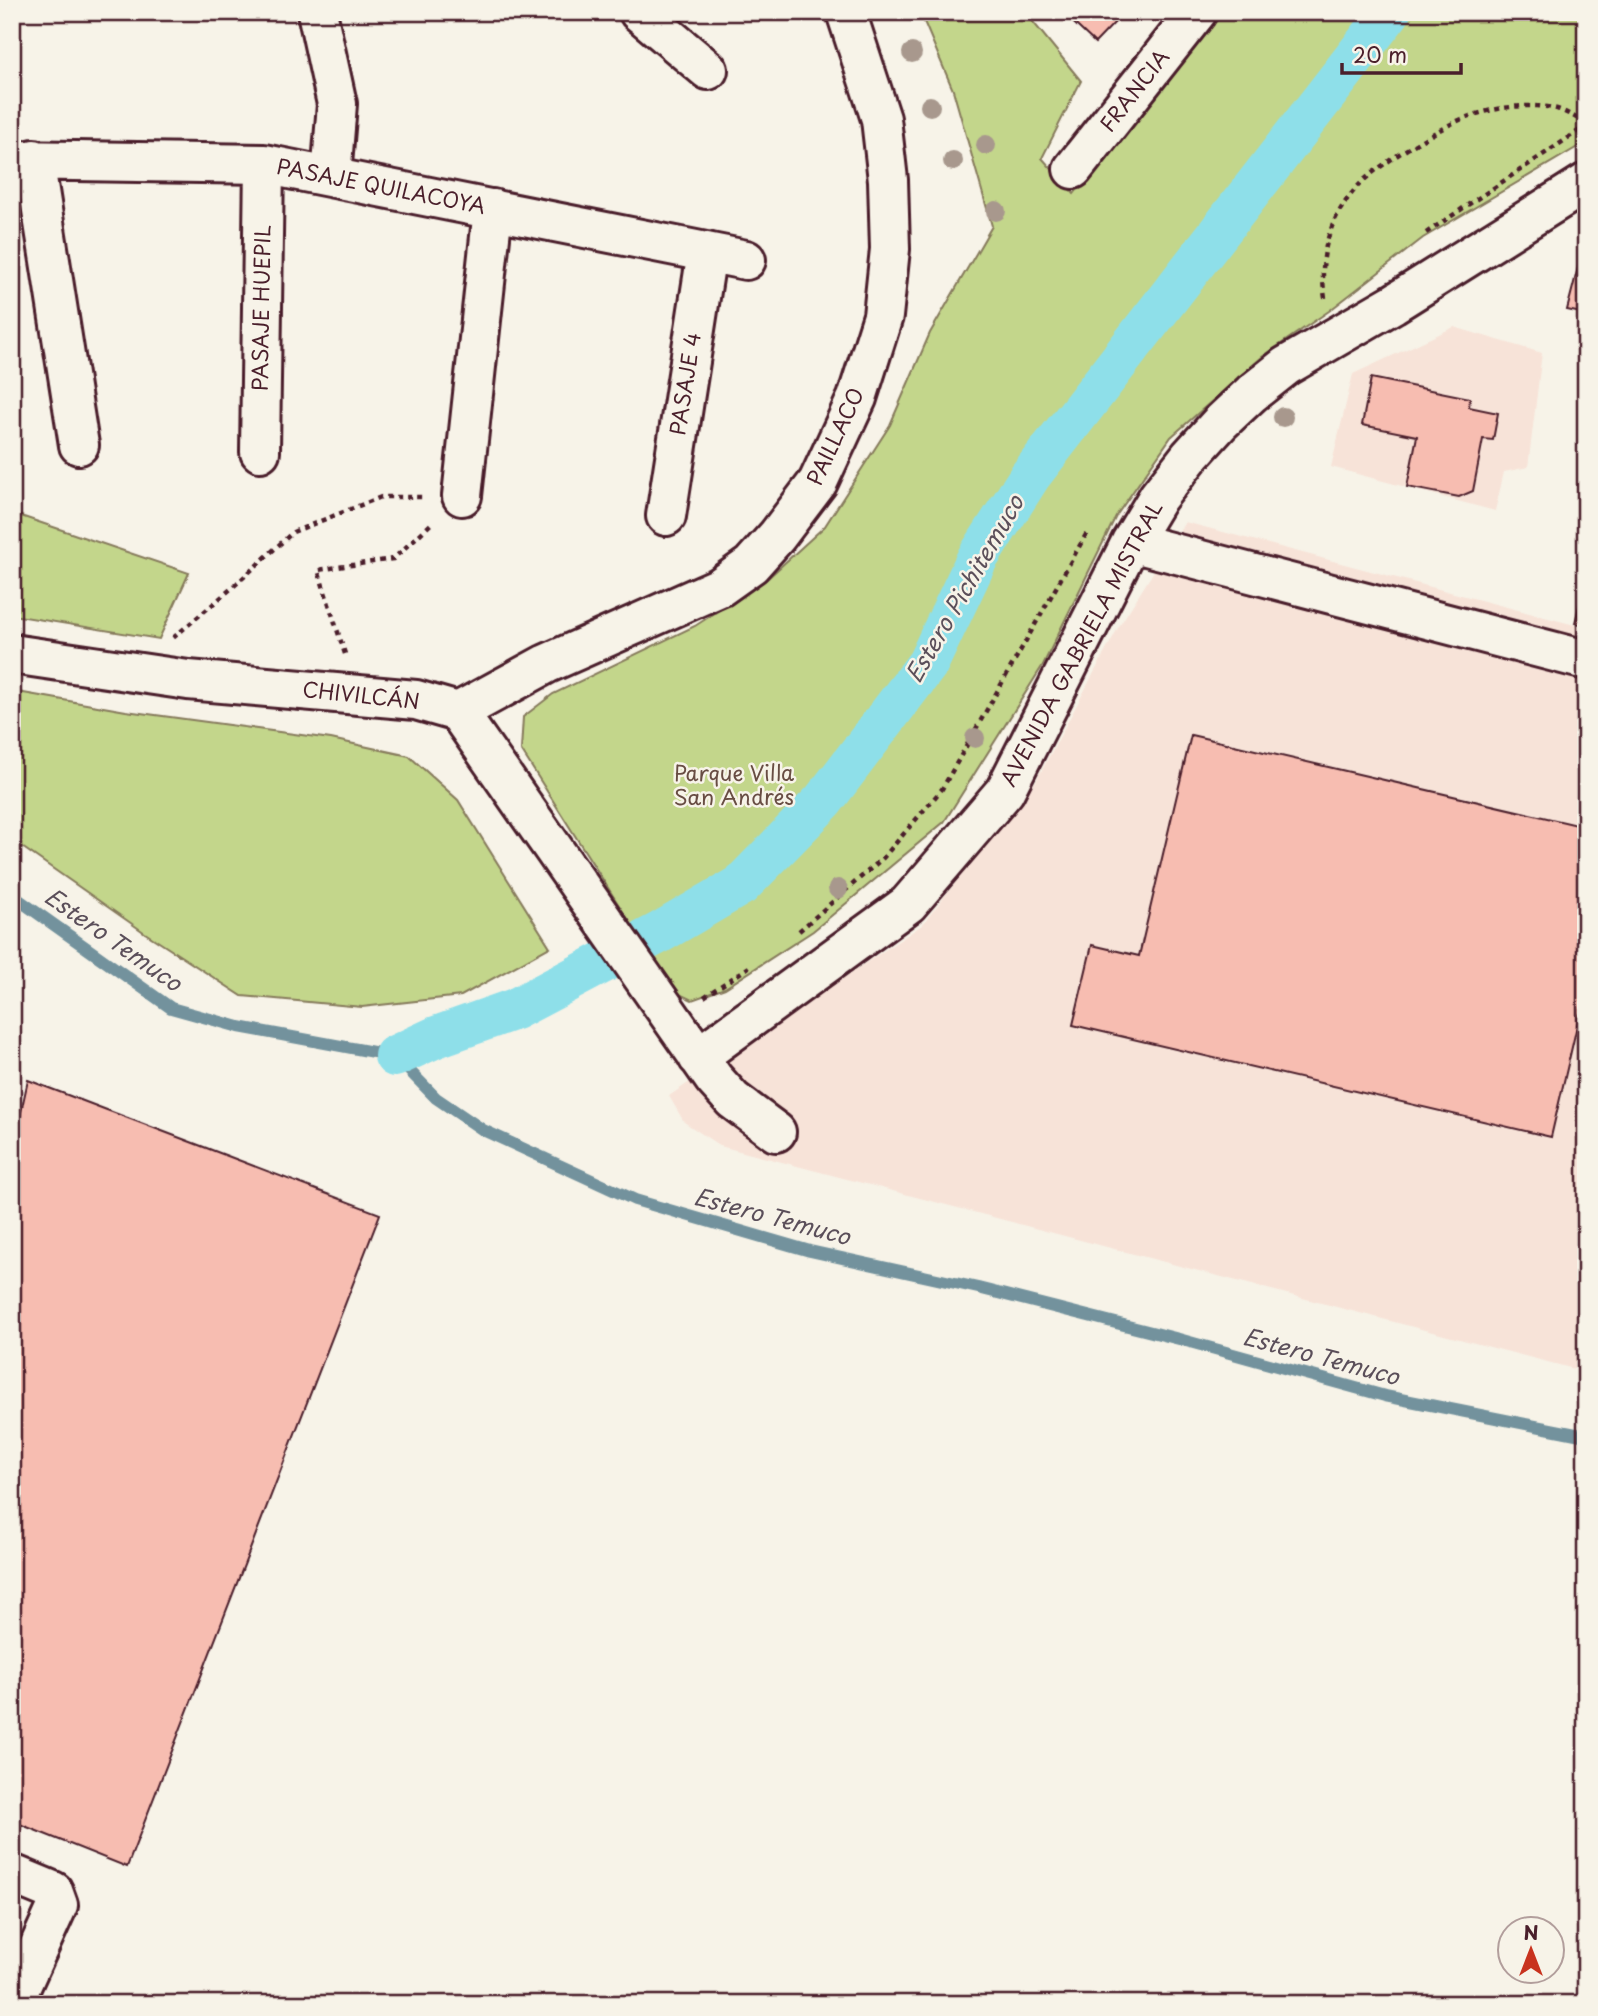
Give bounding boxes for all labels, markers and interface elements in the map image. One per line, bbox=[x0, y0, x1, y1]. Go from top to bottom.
scale bar bbox=[1342, 32, 1462, 76]
text: 20 m bbox=[1353, 38, 1407, 70]
street label: FRANCIA bbox=[1091, 42, 1176, 138]
street label: PASAJE QUILACOYA bbox=[274, 149, 489, 221]
street label: PASAJE HUEPIL bbox=[243, 224, 277, 391]
street label: PASAJE 4 bbox=[660, 330, 708, 437]
street label: PAILLACO bbox=[798, 382, 871, 490]
water label: Estero Pichitemuco bbox=[896, 487, 1032, 688]
street label: AVENIDA GABRIELA MISTRAL bbox=[991, 495, 1169, 791]
street label: CHIVILCÁN bbox=[301, 672, 422, 716]
park label: Parque Villa San Andrés bbox=[674, 756, 794, 812]
water label: Estero Temuco bbox=[38, 878, 191, 1000]
water label: Estero Temuco bbox=[690, 1178, 856, 1254]
water label: Estero Temuco bbox=[1239, 1318, 1405, 1394]
north arrow bbox=[1496, 1914, 1566, 1984]
text: N bbox=[1523, 1918, 1539, 1946]

